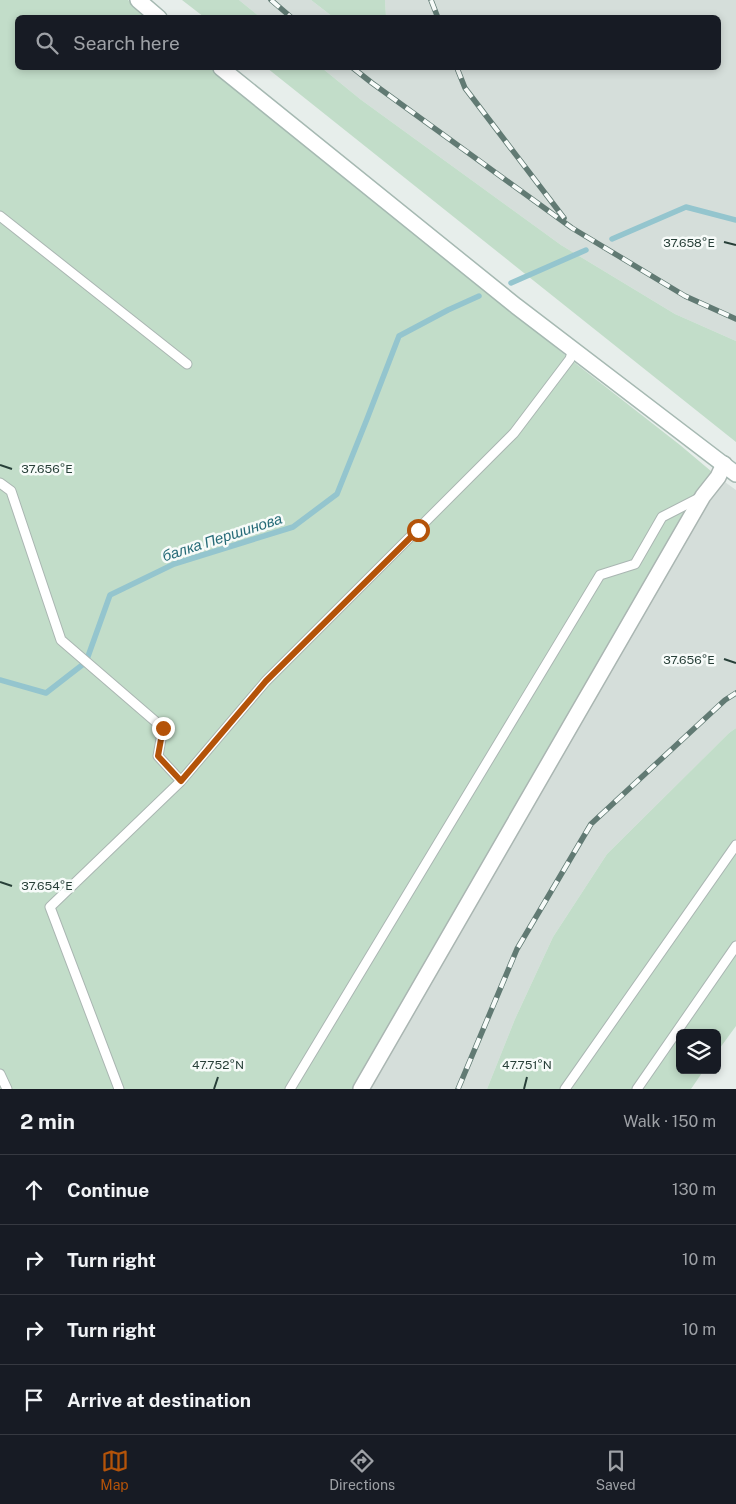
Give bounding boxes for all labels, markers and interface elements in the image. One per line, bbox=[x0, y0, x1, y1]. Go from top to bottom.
search box bbox=[15, 15, 721, 70]
icon: search bbox=[33, 29, 61, 57]
text: Search here bbox=[73, 32, 180, 54]
text: 37.658°E bbox=[663, 236, 715, 250]
text: 37.656°E bbox=[21, 462, 73, 476]
water label: балка Першинова bbox=[160, 510, 284, 564]
route start bbox=[407, 519, 430, 542]
text: 37.656°E bbox=[663, 653, 715, 667]
route end bbox=[152, 717, 175, 740]
text: 37.654°E bbox=[21, 879, 73, 893]
map controls bbox=[676, 1029, 721, 1074]
button: layers bbox=[676, 1029, 721, 1074]
text: 47.752°N bbox=[192, 1058, 244, 1072]
text: 47.751°N bbox=[502, 1058, 552, 1072]
text: 2 min bbox=[20, 1109, 75, 1134]
text: Walk · 150 m bbox=[623, 1112, 716, 1131]
icon: ahead bbox=[20, 1176, 48, 1204]
text: Continue bbox=[67, 1179, 149, 1201]
text: 130 m bbox=[672, 1180, 716, 1199]
icon: right bbox=[20, 1246, 48, 1274]
text: Turn right bbox=[67, 1249, 156, 1271]
text: 10 m bbox=[682, 1250, 716, 1269]
icon: right bbox=[20, 1316, 48, 1344]
text: Turn right bbox=[67, 1319, 156, 1341]
text: 10 m bbox=[682, 1320, 716, 1339]
icon: arrive bbox=[20, 1386, 48, 1414]
text: Arrive at destination bbox=[67, 1389, 251, 1411]
tab: Map bbox=[100, 1447, 129, 1493]
tab: Directions bbox=[329, 1447, 395, 1493]
tab: Saved bbox=[596, 1447, 636, 1493]

